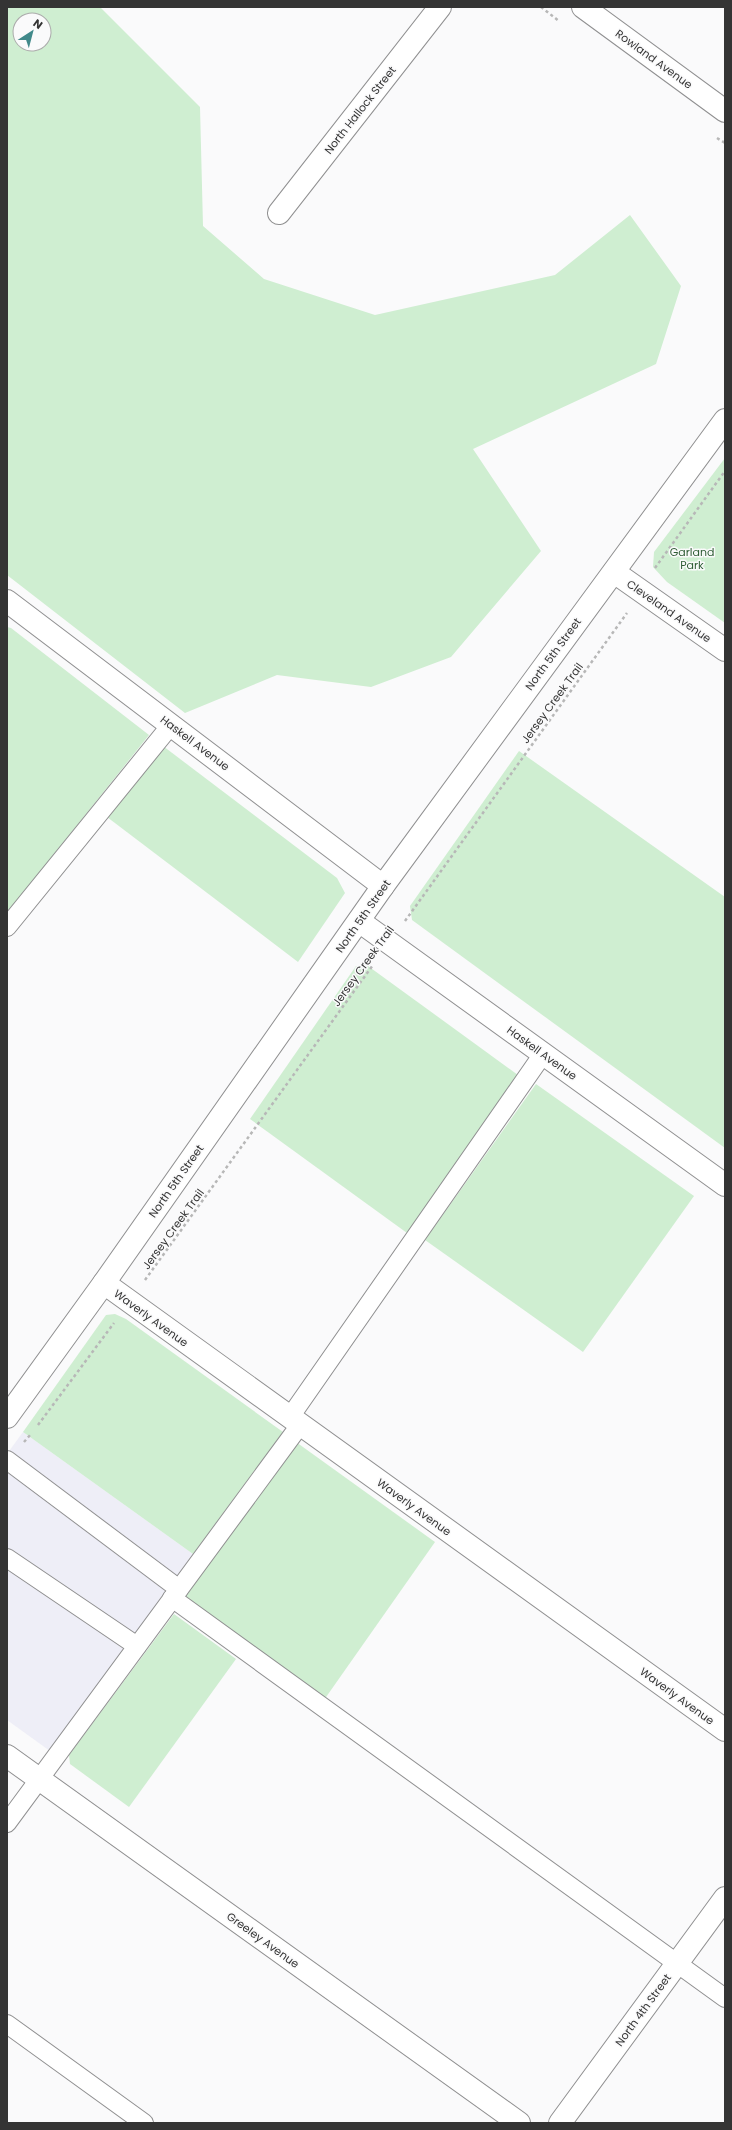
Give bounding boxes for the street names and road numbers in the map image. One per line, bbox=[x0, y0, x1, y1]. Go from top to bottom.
street label: Rowland Avenue bbox=[612, 26, 696, 93]
street label: North Hallock Street bbox=[320, 63, 400, 157]
street label: Cleveland Avenue bbox=[624, 576, 715, 646]
street label: North 5th Street bbox=[521, 615, 585, 693]
street label: Jersey Creek Trail bbox=[517, 659, 587, 747]
street label: Haskell Avenue bbox=[157, 712, 233, 774]
street label: North 5th Street bbox=[332, 876, 394, 956]
street label: Jersey Creek Trail bbox=[328, 922, 398, 1010]
street label: Haskell Avenue bbox=[504, 1022, 580, 1084]
street label: North 5th Street bbox=[145, 1141, 207, 1221]
street label: Jersey Creek Trail bbox=[138, 1185, 208, 1273]
street label: Waverly Avenue bbox=[111, 1286, 192, 1351]
street label: Waverly Avenue bbox=[374, 1475, 455, 1540]
street label: Waverly Avenue bbox=[637, 1664, 718, 1729]
street label: Greeley Avenue bbox=[223, 1908, 303, 1972]
street label: North 4th Street bbox=[611, 1971, 675, 2049]

